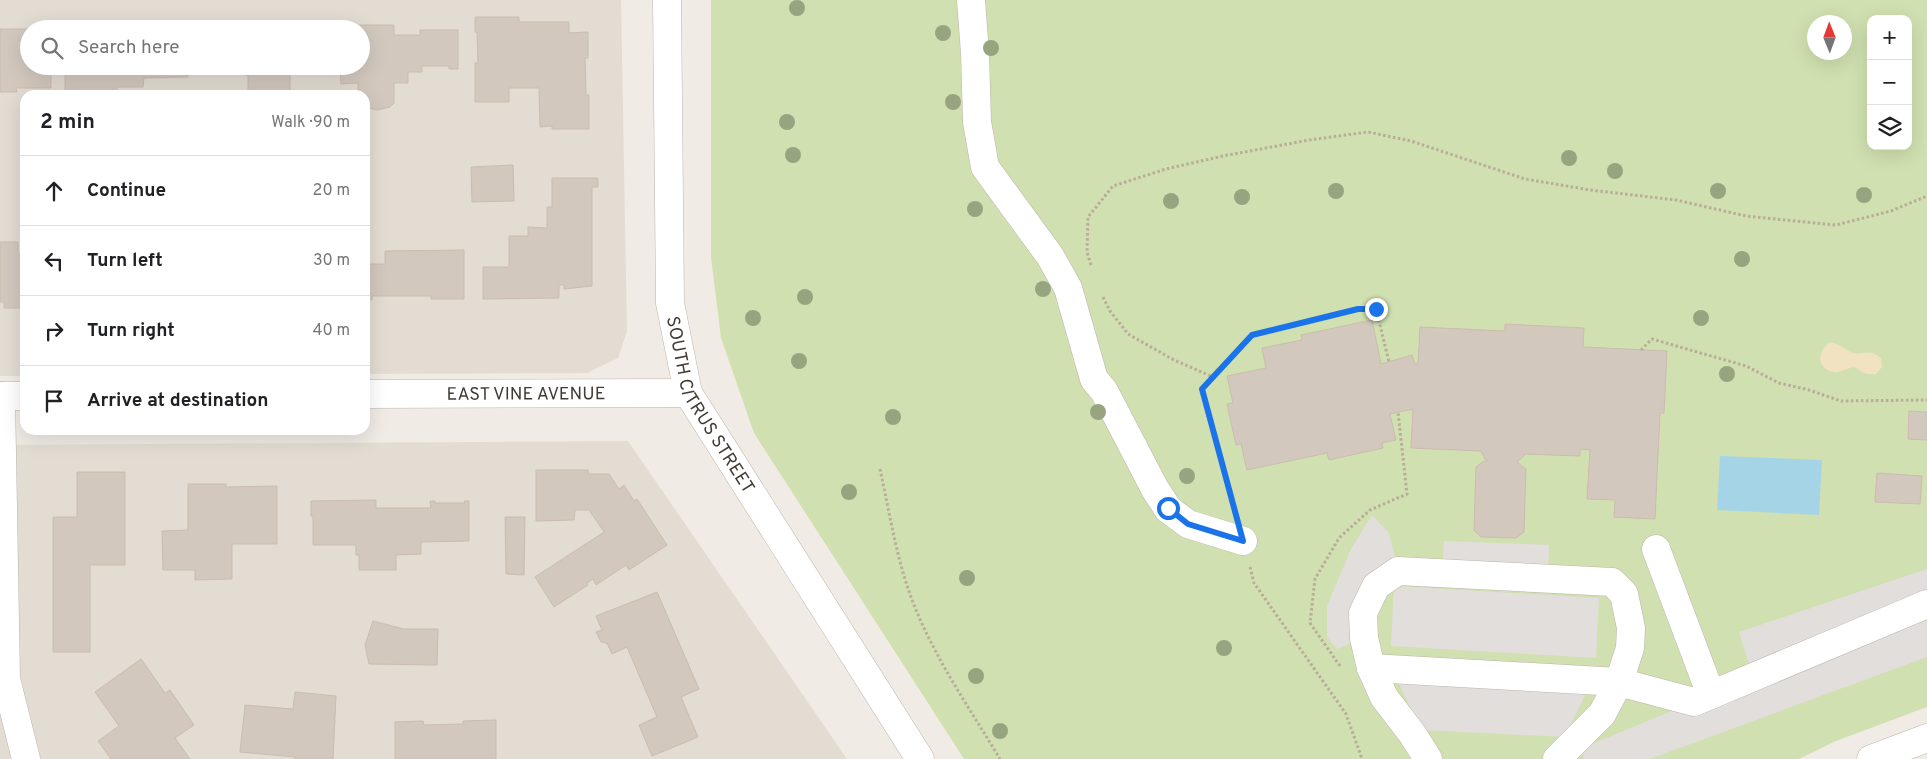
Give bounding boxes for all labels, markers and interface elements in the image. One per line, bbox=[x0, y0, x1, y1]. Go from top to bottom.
north arrow bbox=[1807, 15, 1852, 60]
map controls bbox=[1867, 15, 1912, 150]
button: + bbox=[1867, 15, 1912, 60]
search box bbox=[20, 20, 370, 75]
icon: search bbox=[38, 34, 66, 62]
text: Search here bbox=[78, 36, 180, 60]
button: − bbox=[1867, 60, 1912, 105]
button: layers bbox=[1867, 105, 1912, 150]
text: 2 min bbox=[40, 109, 95, 136]
text: Walk · 90 m bbox=[271, 113, 350, 133]
icon: ahead bbox=[40, 177, 68, 205]
text: Continue bbox=[87, 179, 166, 203]
text: 20 m bbox=[313, 181, 350, 201]
icon: left bbox=[40, 247, 68, 275]
text: Turn left bbox=[87, 249, 163, 273]
text: 30 m bbox=[313, 251, 350, 271]
route end bbox=[1365, 298, 1388, 321]
street label: SOUTH CITRUS STREET bbox=[660, 314, 759, 498]
icon: right bbox=[40, 317, 68, 345]
text: Turn right bbox=[87, 319, 175, 343]
text: 40 m bbox=[312, 321, 350, 341]
street label: EAST VINE AVENUE bbox=[447, 383, 605, 407]
icon: arrive bbox=[40, 387, 68, 415]
text: Arrive at destination bbox=[87, 389, 268, 413]
route start bbox=[1157, 497, 1180, 520]

